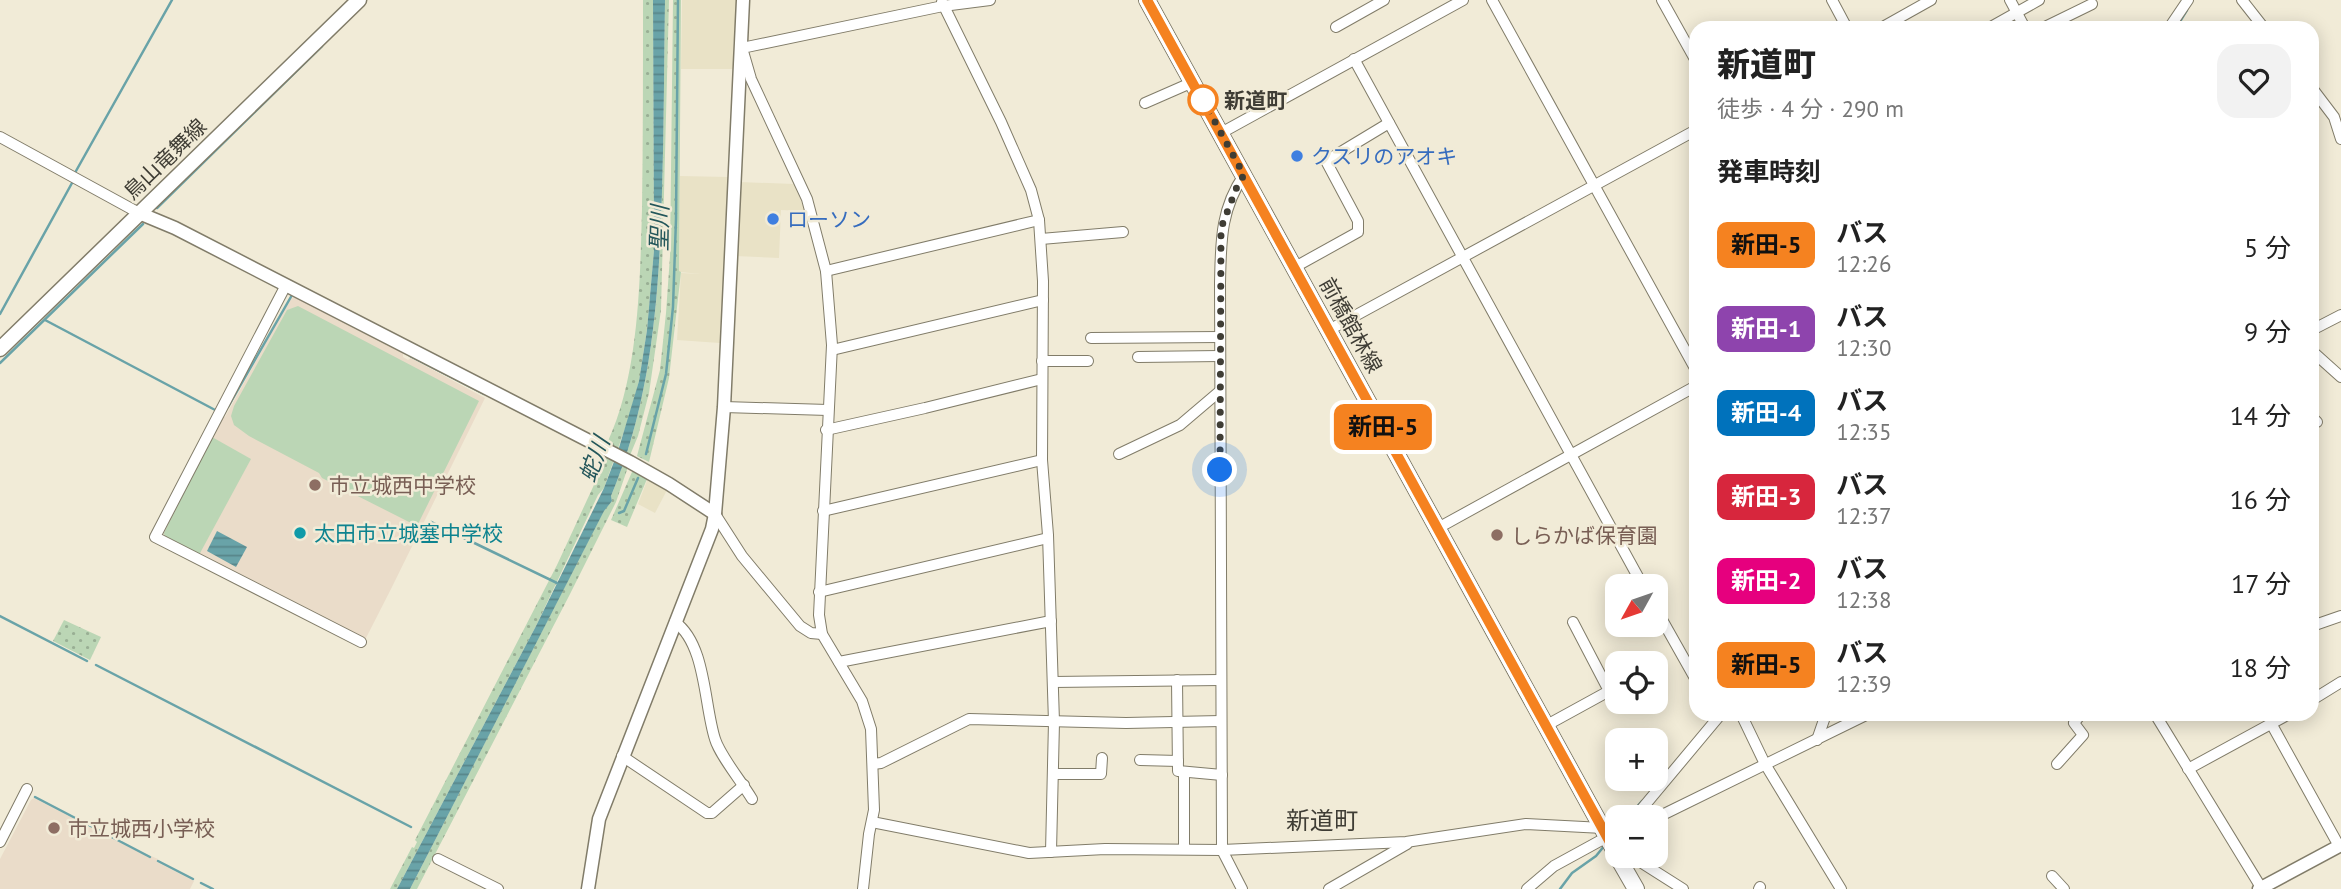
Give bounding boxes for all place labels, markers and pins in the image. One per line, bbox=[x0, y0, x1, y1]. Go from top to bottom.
marker: 新道町 bbox=[1188, 85, 1218, 115]
place label: 新道町 bbox=[1224, 87, 1287, 114]
place label: クスリのアオキ bbox=[1311, 143, 1457, 170]
marker: クスリのアオキ bbox=[1289, 148, 1305, 164]
place label: ローソン bbox=[787, 206, 871, 233]
marker: ローソン bbox=[765, 211, 781, 227]
place label: 市立城西中学校 bbox=[329, 472, 476, 499]
marker: 市立城西中学校 bbox=[307, 477, 323, 493]
place label: 太田市立城塞中学校 bbox=[314, 520, 503, 547]
place label: しらかば保育園 bbox=[1511, 522, 1658, 549]
marker: 太田市立城塞中学校 bbox=[292, 525, 308, 541]
marker: しらかば保育園 bbox=[1489, 527, 1505, 543]
place label: 市立城西小学校 bbox=[68, 815, 215, 842]
marker: 市立城西小学校 bbox=[46, 820, 62, 836]

